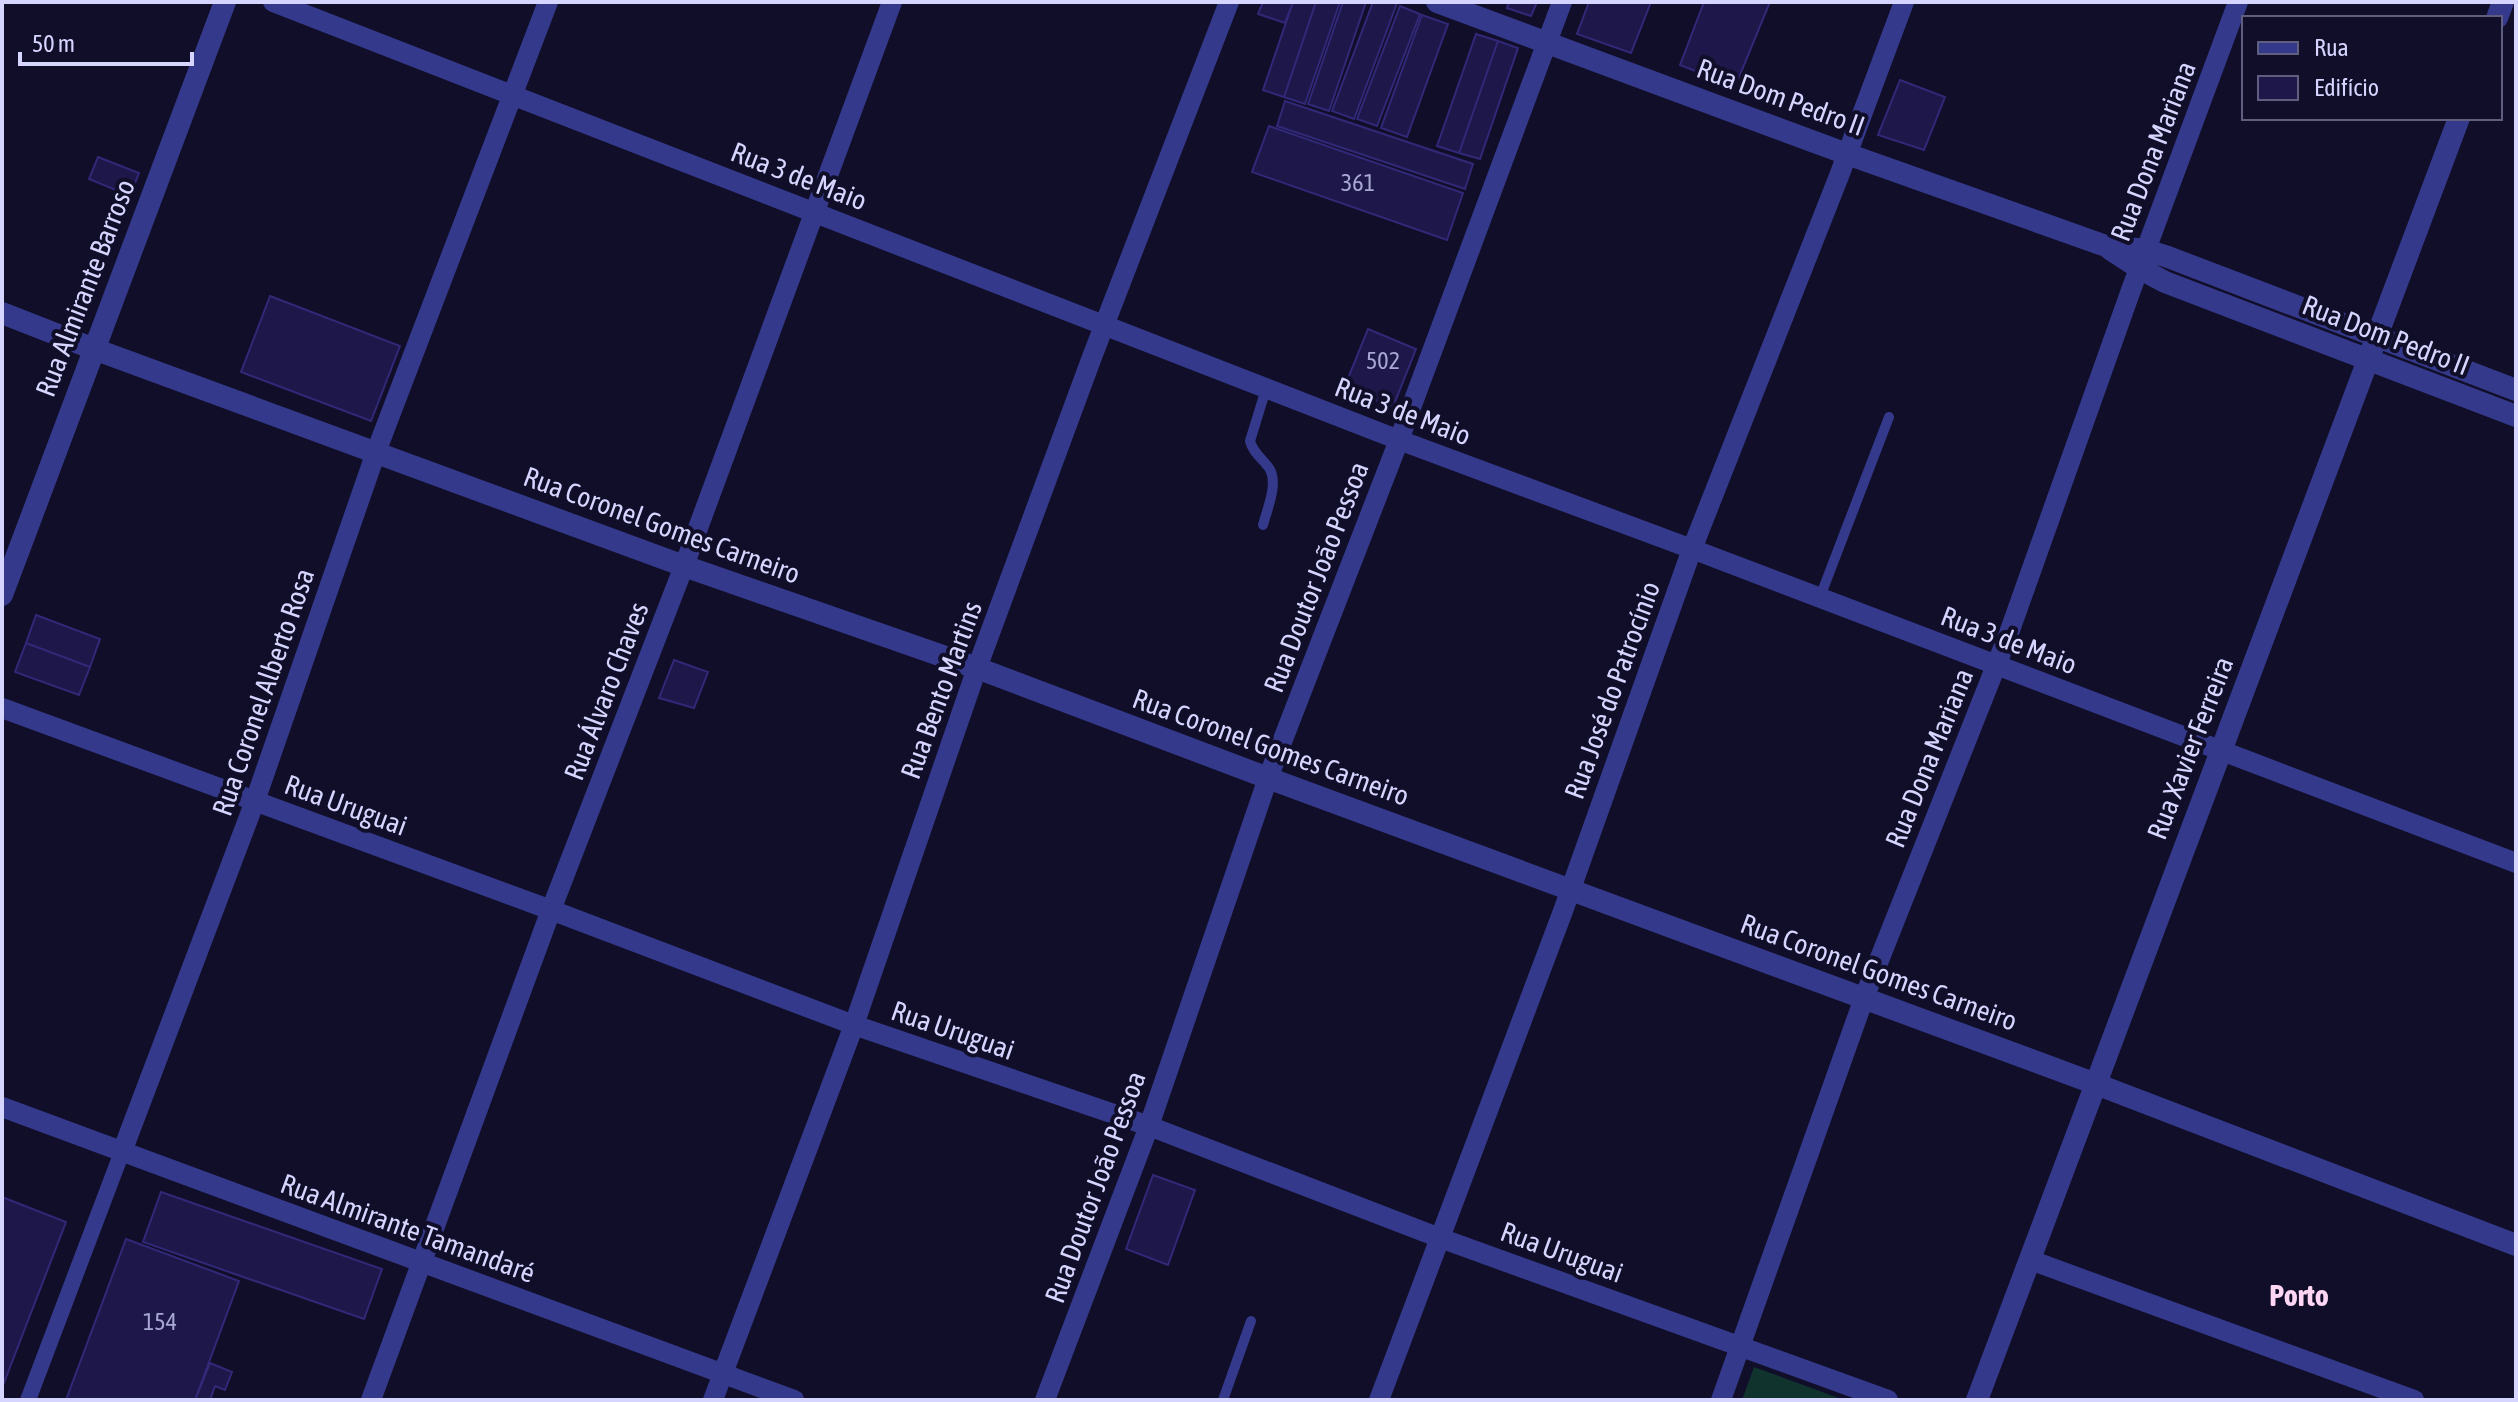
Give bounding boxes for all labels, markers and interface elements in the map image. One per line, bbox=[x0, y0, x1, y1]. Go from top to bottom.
scale bar bbox=[20, 16, 192, 66]
legend bbox=[2242, 16, 2502, 120]
text: 50 m bbox=[32, 30, 75, 57]
text: Rua bbox=[2314, 34, 2349, 61]
street label: Rua Dom Pedro II bbox=[1693, 52, 1869, 142]
street label: Rua Dona Mariana bbox=[2104, 57, 2202, 245]
text: Edifício bbox=[2314, 74, 2379, 101]
street label: Rua 3 de Maio bbox=[727, 136, 871, 216]
house number: 361 bbox=[1341, 169, 1375, 196]
street label: Rua Almirante Barroso bbox=[29, 175, 141, 401]
street label: Rua Dom Pedro II bbox=[2298, 289, 2474, 381]
house number: 502 bbox=[1366, 347, 1400, 374]
street label: Rua 3 de Maio bbox=[1331, 371, 1475, 451]
street label: Rua Doutor João Pessoa bbox=[1257, 457, 1375, 697]
street label: Rua Coronel Gomes Carneiro bbox=[519, 460, 805, 590]
street label: Rua Coronel Alberto Rosa bbox=[206, 564, 320, 820]
street label: Rua José do Patrocínio bbox=[1558, 577, 1666, 803]
street label: Rua Bento Martins bbox=[894, 597, 988, 783]
street label: Rua Álvaro Chaves bbox=[557, 598, 655, 784]
street label: Rua 3 de Maio bbox=[1937, 600, 2081, 680]
street label: Rua Xavier Ferreira bbox=[2141, 652, 2239, 844]
street label: Rua Dona Mariana bbox=[1879, 664, 1979, 852]
street label: Rua Coronel Gomes Carneiro bbox=[1128, 682, 1414, 812]
street label: Rua Uruguai bbox=[281, 768, 411, 842]
street label: Rua Coronel Gomes Carneiro bbox=[1736, 907, 2022, 1037]
street label: Rua Uruguai bbox=[887, 994, 1019, 1066]
street label: Rua Doutor João Pessoa bbox=[1038, 1067, 1152, 1307]
street label: Rua Almirante Tamandaré bbox=[277, 1167, 539, 1289]
street label: Rua Uruguai bbox=[1497, 1215, 1627, 1289]
district label: Porto bbox=[2269, 1278, 2329, 1312]
house number: 154 bbox=[143, 1308, 177, 1335]

